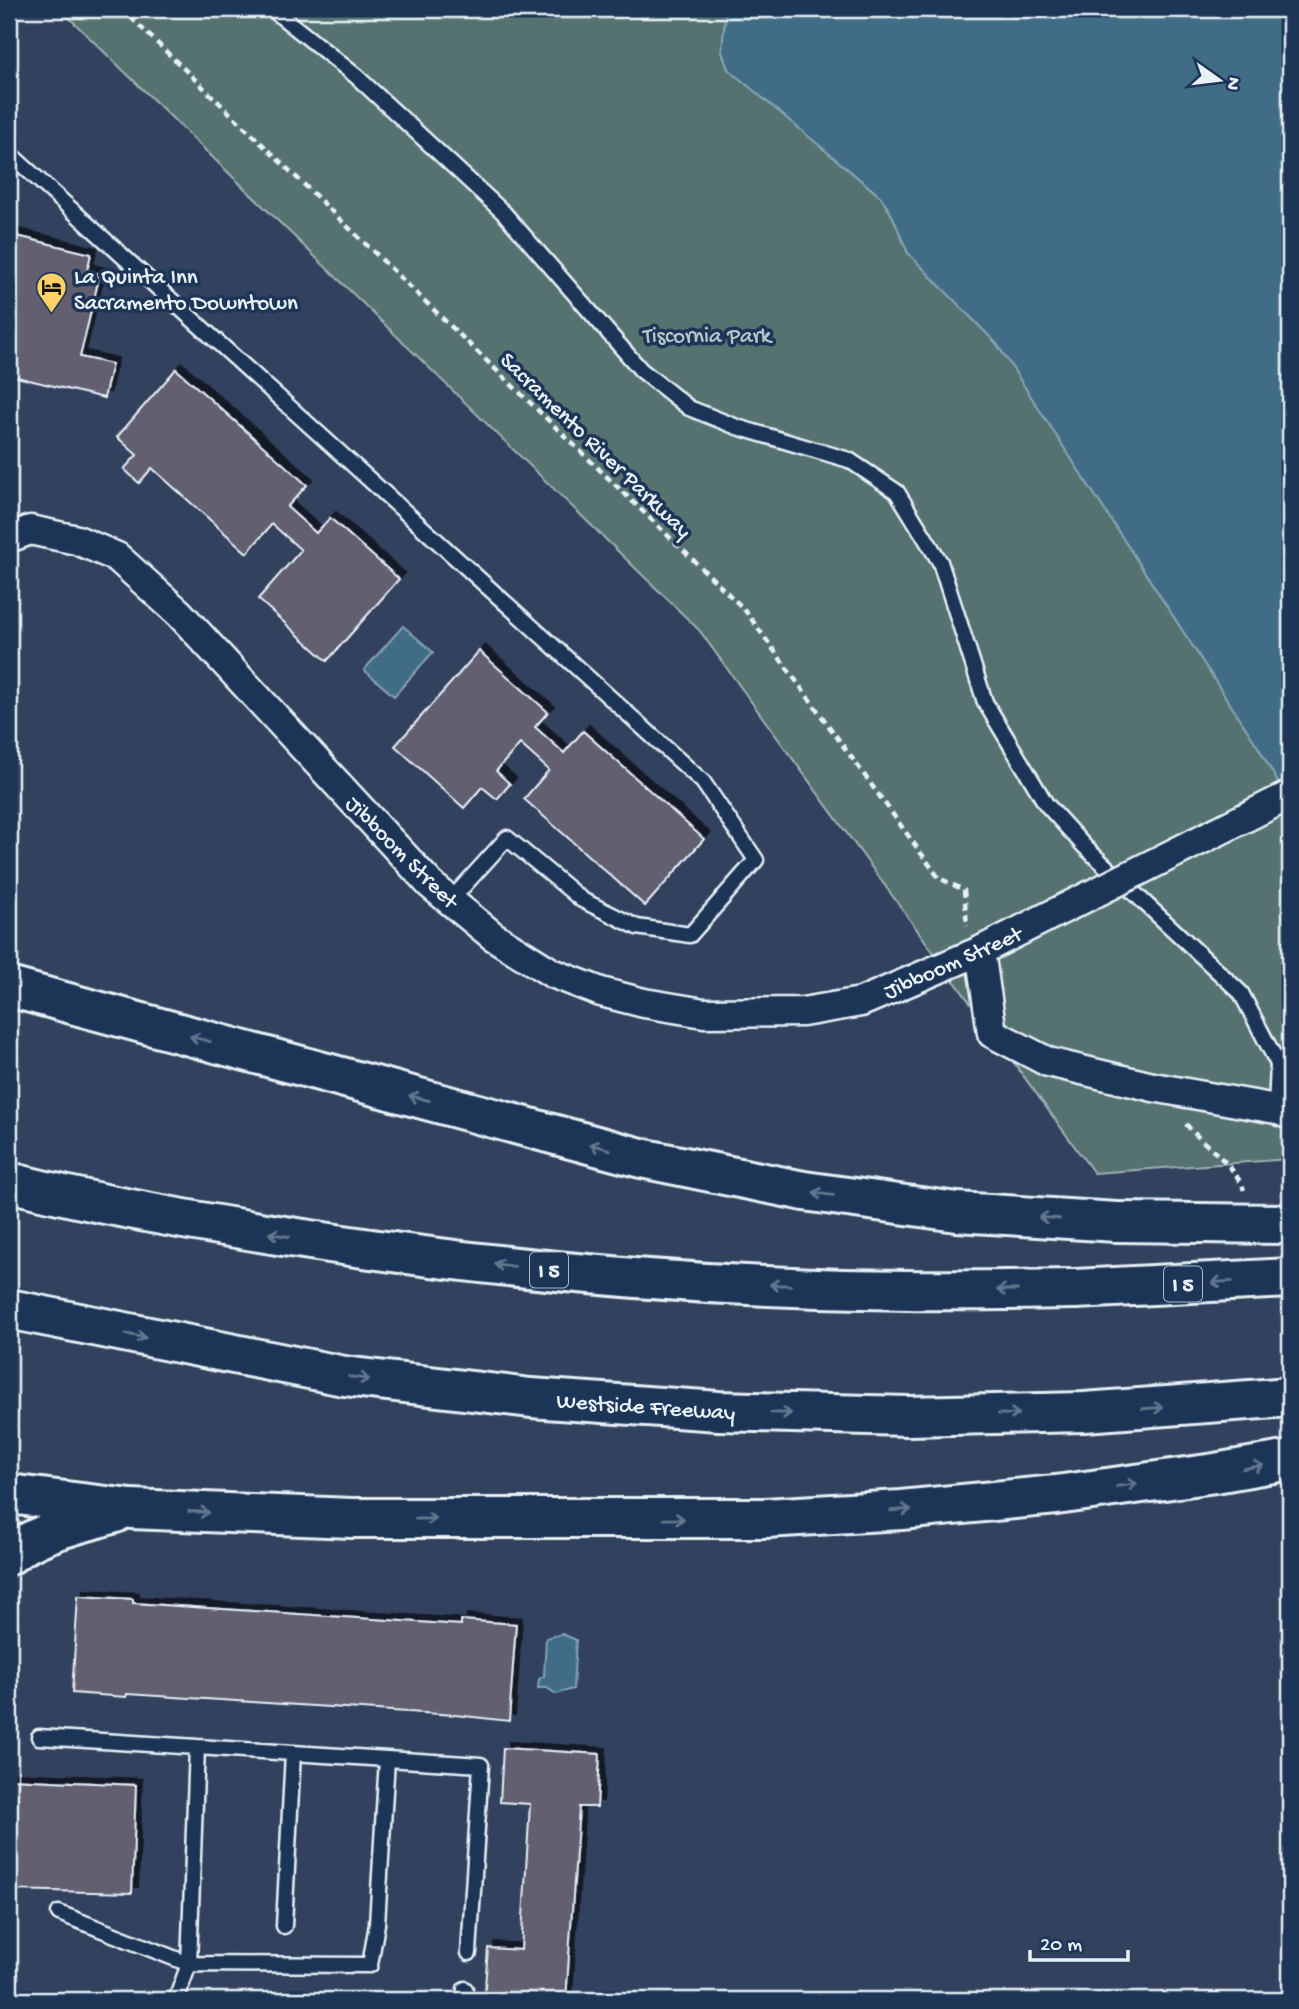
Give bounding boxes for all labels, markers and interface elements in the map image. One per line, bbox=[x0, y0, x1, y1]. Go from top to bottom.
north arrow bbox=[1184, 46, 1254, 116]
text: N bbox=[1219, 74, 1245, 92]
place label: La Quinta Inn Sacramento Downtown bbox=[74, 265, 298, 318]
hotel icon: La Quinta Inn Sacramento Downtown bbox=[34, 271, 68, 315]
park label: Tiscornia Park bbox=[641, 324, 774, 351]
street label: Sacramento River Parkway bbox=[493, 348, 696, 545]
street label: Jibboom Street bbox=[338, 791, 464, 917]
street label: Jibboom Street bbox=[880, 921, 1028, 1007]
one-way arrow bbox=[189, 1031, 211, 1044]
one-way arrow bbox=[408, 1091, 431, 1104]
one-way arrow bbox=[589, 1140, 612, 1153]
one-way arrow bbox=[812, 1187, 834, 1200]
one-way arrow bbox=[1038, 1211, 1060, 1224]
one-way arrow bbox=[268, 1228, 290, 1241]
road number: I 5 bbox=[530, 1252, 568, 1288]
one-way arrow bbox=[493, 1259, 516, 1272]
road number: I 5 bbox=[1164, 1266, 1202, 1302]
one-way arrow bbox=[1211, 1275, 1234, 1288]
one-way arrow bbox=[768, 1279, 791, 1292]
one-way arrow bbox=[996, 1283, 1019, 1297]
one-way arrow bbox=[124, 1329, 147, 1343]
one-way arrow bbox=[348, 1372, 370, 1385]
street label: Westside Freeway bbox=[555, 1389, 736, 1428]
one-way arrow bbox=[1141, 1401, 1163, 1414]
one-way arrow bbox=[770, 1406, 793, 1419]
one-way arrow bbox=[997, 1407, 1020, 1420]
one-way arrow bbox=[1241, 1460, 1264, 1473]
one-way arrow bbox=[1116, 1479, 1138, 1492]
one-way arrow bbox=[889, 1503, 912, 1516]
one-way arrow bbox=[187, 1505, 210, 1518]
one-way arrow bbox=[415, 1512, 438, 1526]
one-way arrow bbox=[662, 1512, 685, 1526]
scale bar bbox=[1030, 1918, 1128, 1962]
text: 20 m bbox=[1040, 1934, 1082, 1959]

